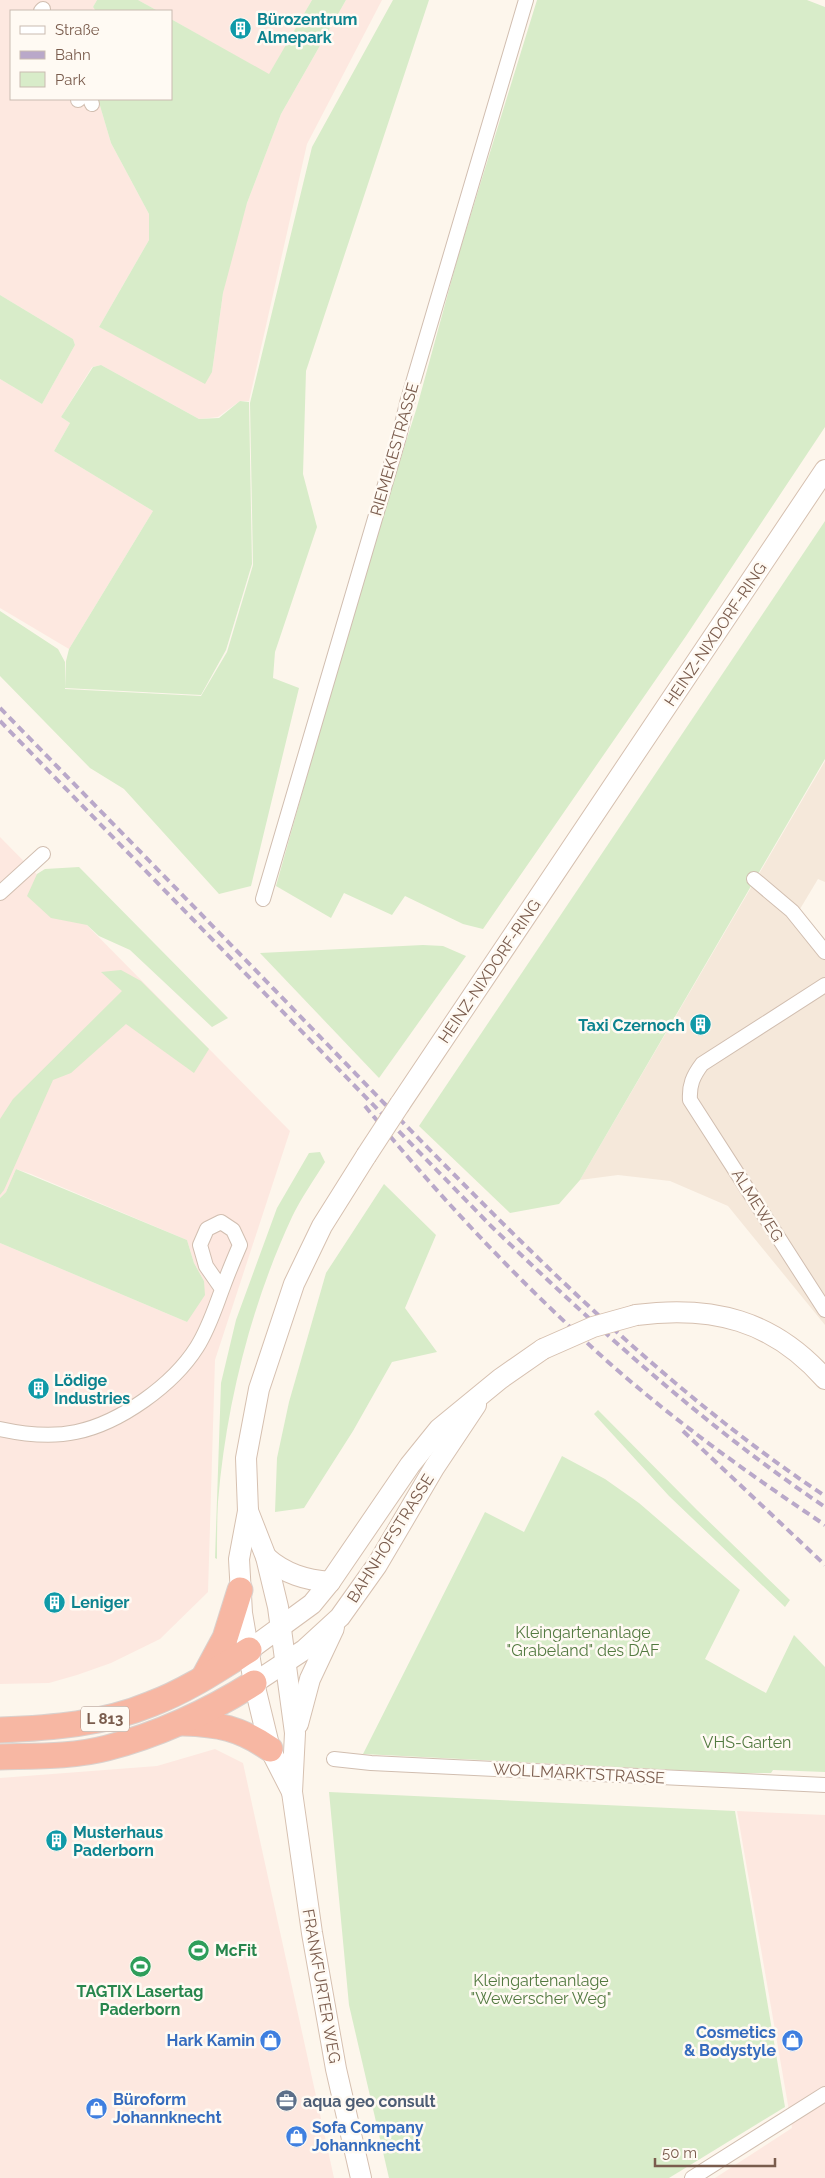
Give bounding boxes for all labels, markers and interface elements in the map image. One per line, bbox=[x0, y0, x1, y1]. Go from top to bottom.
legend bbox=[10, 10, 172, 100]
place label: Bürozentrum Almepark bbox=[257, 10, 357, 47]
building icon: Bürozentrum Almepark bbox=[229, 16, 253, 40]
text: Straße bbox=[55, 21, 100, 39]
text: Bahn bbox=[55, 46, 91, 64]
text: Park bbox=[55, 71, 86, 89]
street label: RIEMEKESTRASSE bbox=[366, 380, 423, 518]
street label: HEINZ-NIXDORF-RING bbox=[660, 559, 771, 710]
street label: HEINZ-NIXDORF-RING bbox=[434, 896, 545, 1047]
building icon: Taxi Czernoch bbox=[689, 1013, 713, 1037]
place label: Taxi Czernoch bbox=[578, 1016, 685, 1035]
street label: ALMEWEG bbox=[728, 1166, 787, 1245]
place label: Lödige Industries bbox=[54, 1371, 130, 1408]
building icon: Lödige Industries bbox=[26, 1377, 50, 1401]
street label: BAHNHOFSTRASSE bbox=[343, 1470, 438, 1606]
building icon: Leniger bbox=[43, 1590, 67, 1614]
place label: Leniger bbox=[71, 1593, 130, 1612]
park label: Kleingartenanlage "Grabeland" des DAF bbox=[507, 1623, 659, 1660]
road number: L 813 bbox=[81, 1706, 129, 1732]
park label: VHS-Garten bbox=[703, 1733, 791, 1752]
street label: WOLLMARKTSTRASSE bbox=[493, 1760, 666, 1788]
place label: Musterhaus Paderborn bbox=[73, 1823, 163, 1860]
building icon: Musterhaus Paderborn bbox=[45, 1829, 69, 1853]
street label: FRANKFURTER WEG bbox=[299, 1907, 344, 2065]
sports icon: McFit bbox=[187, 1938, 211, 1962]
place label: McFit bbox=[215, 1941, 257, 1960]
sports icon: TAGTIX Lasertag Paderborn bbox=[128, 1955, 152, 1979]
park label: Kleingartenanlage "Wewerscher Weg" bbox=[471, 1971, 611, 2008]
place label: TAGTIX Lasertag Paderborn bbox=[77, 1982, 203, 2019]
place label: Cosmetics & Bodystyle bbox=[684, 2023, 776, 2060]
shop icon: Hark Kamin bbox=[259, 2028, 283, 2052]
shop icon: Cosmetics & Bodystyle bbox=[780, 2029, 804, 2053]
place label: Hark Kamin bbox=[167, 2031, 255, 2050]
office icon: aqua geo consult bbox=[275, 2089, 299, 2113]
place label: Büroform Johannknecht bbox=[113, 2090, 222, 2127]
place label: aqua geo consult bbox=[303, 2092, 436, 2111]
shop icon: Büroform Johannknecht bbox=[85, 2096, 109, 2120]
place label: Sofa Company Johannknecht bbox=[312, 2118, 424, 2155]
shop icon: Sofa Company Johannknecht bbox=[284, 2124, 308, 2148]
scale bar bbox=[655, 2136, 775, 2168]
text: 50 m bbox=[662, 2144, 697, 2162]

